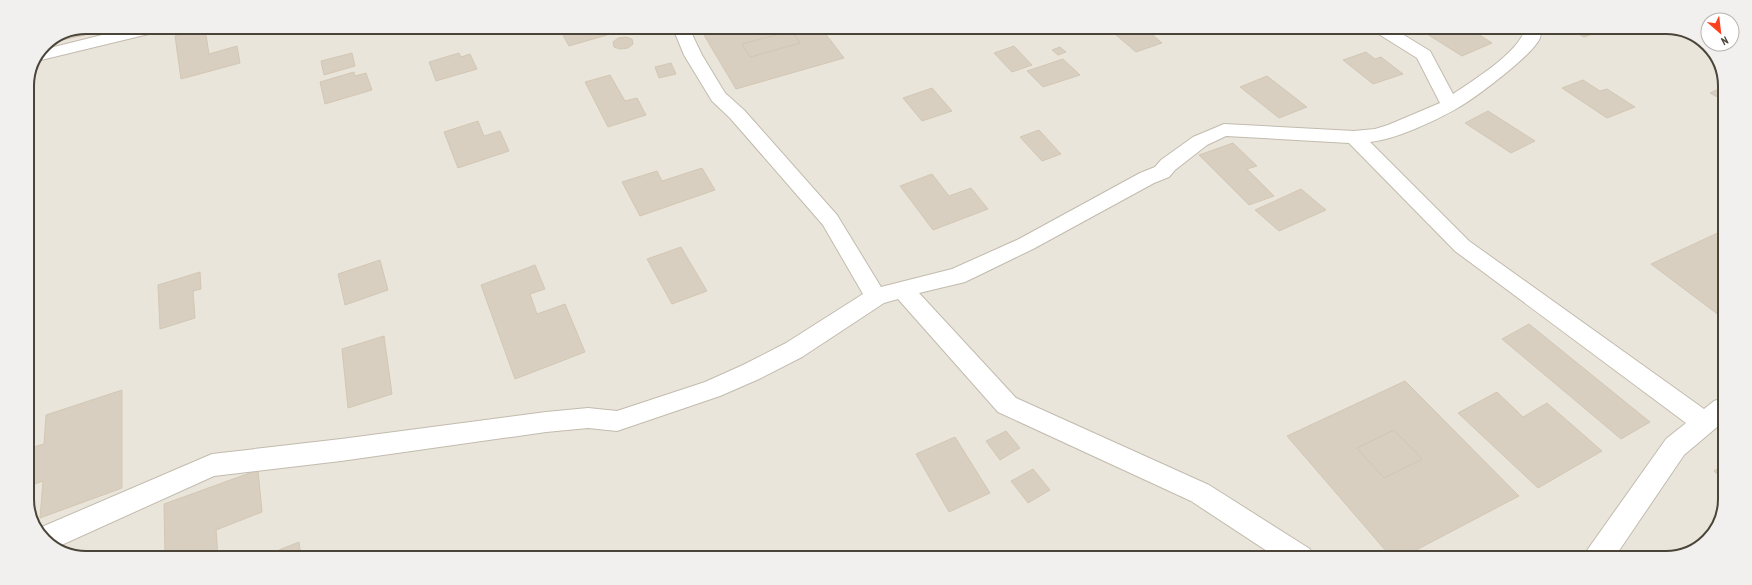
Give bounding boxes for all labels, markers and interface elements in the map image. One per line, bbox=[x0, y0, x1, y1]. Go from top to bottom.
north arrow bbox=[1700, 12, 1740, 52]
text: N bbox=[1719, 33, 1731, 48]

